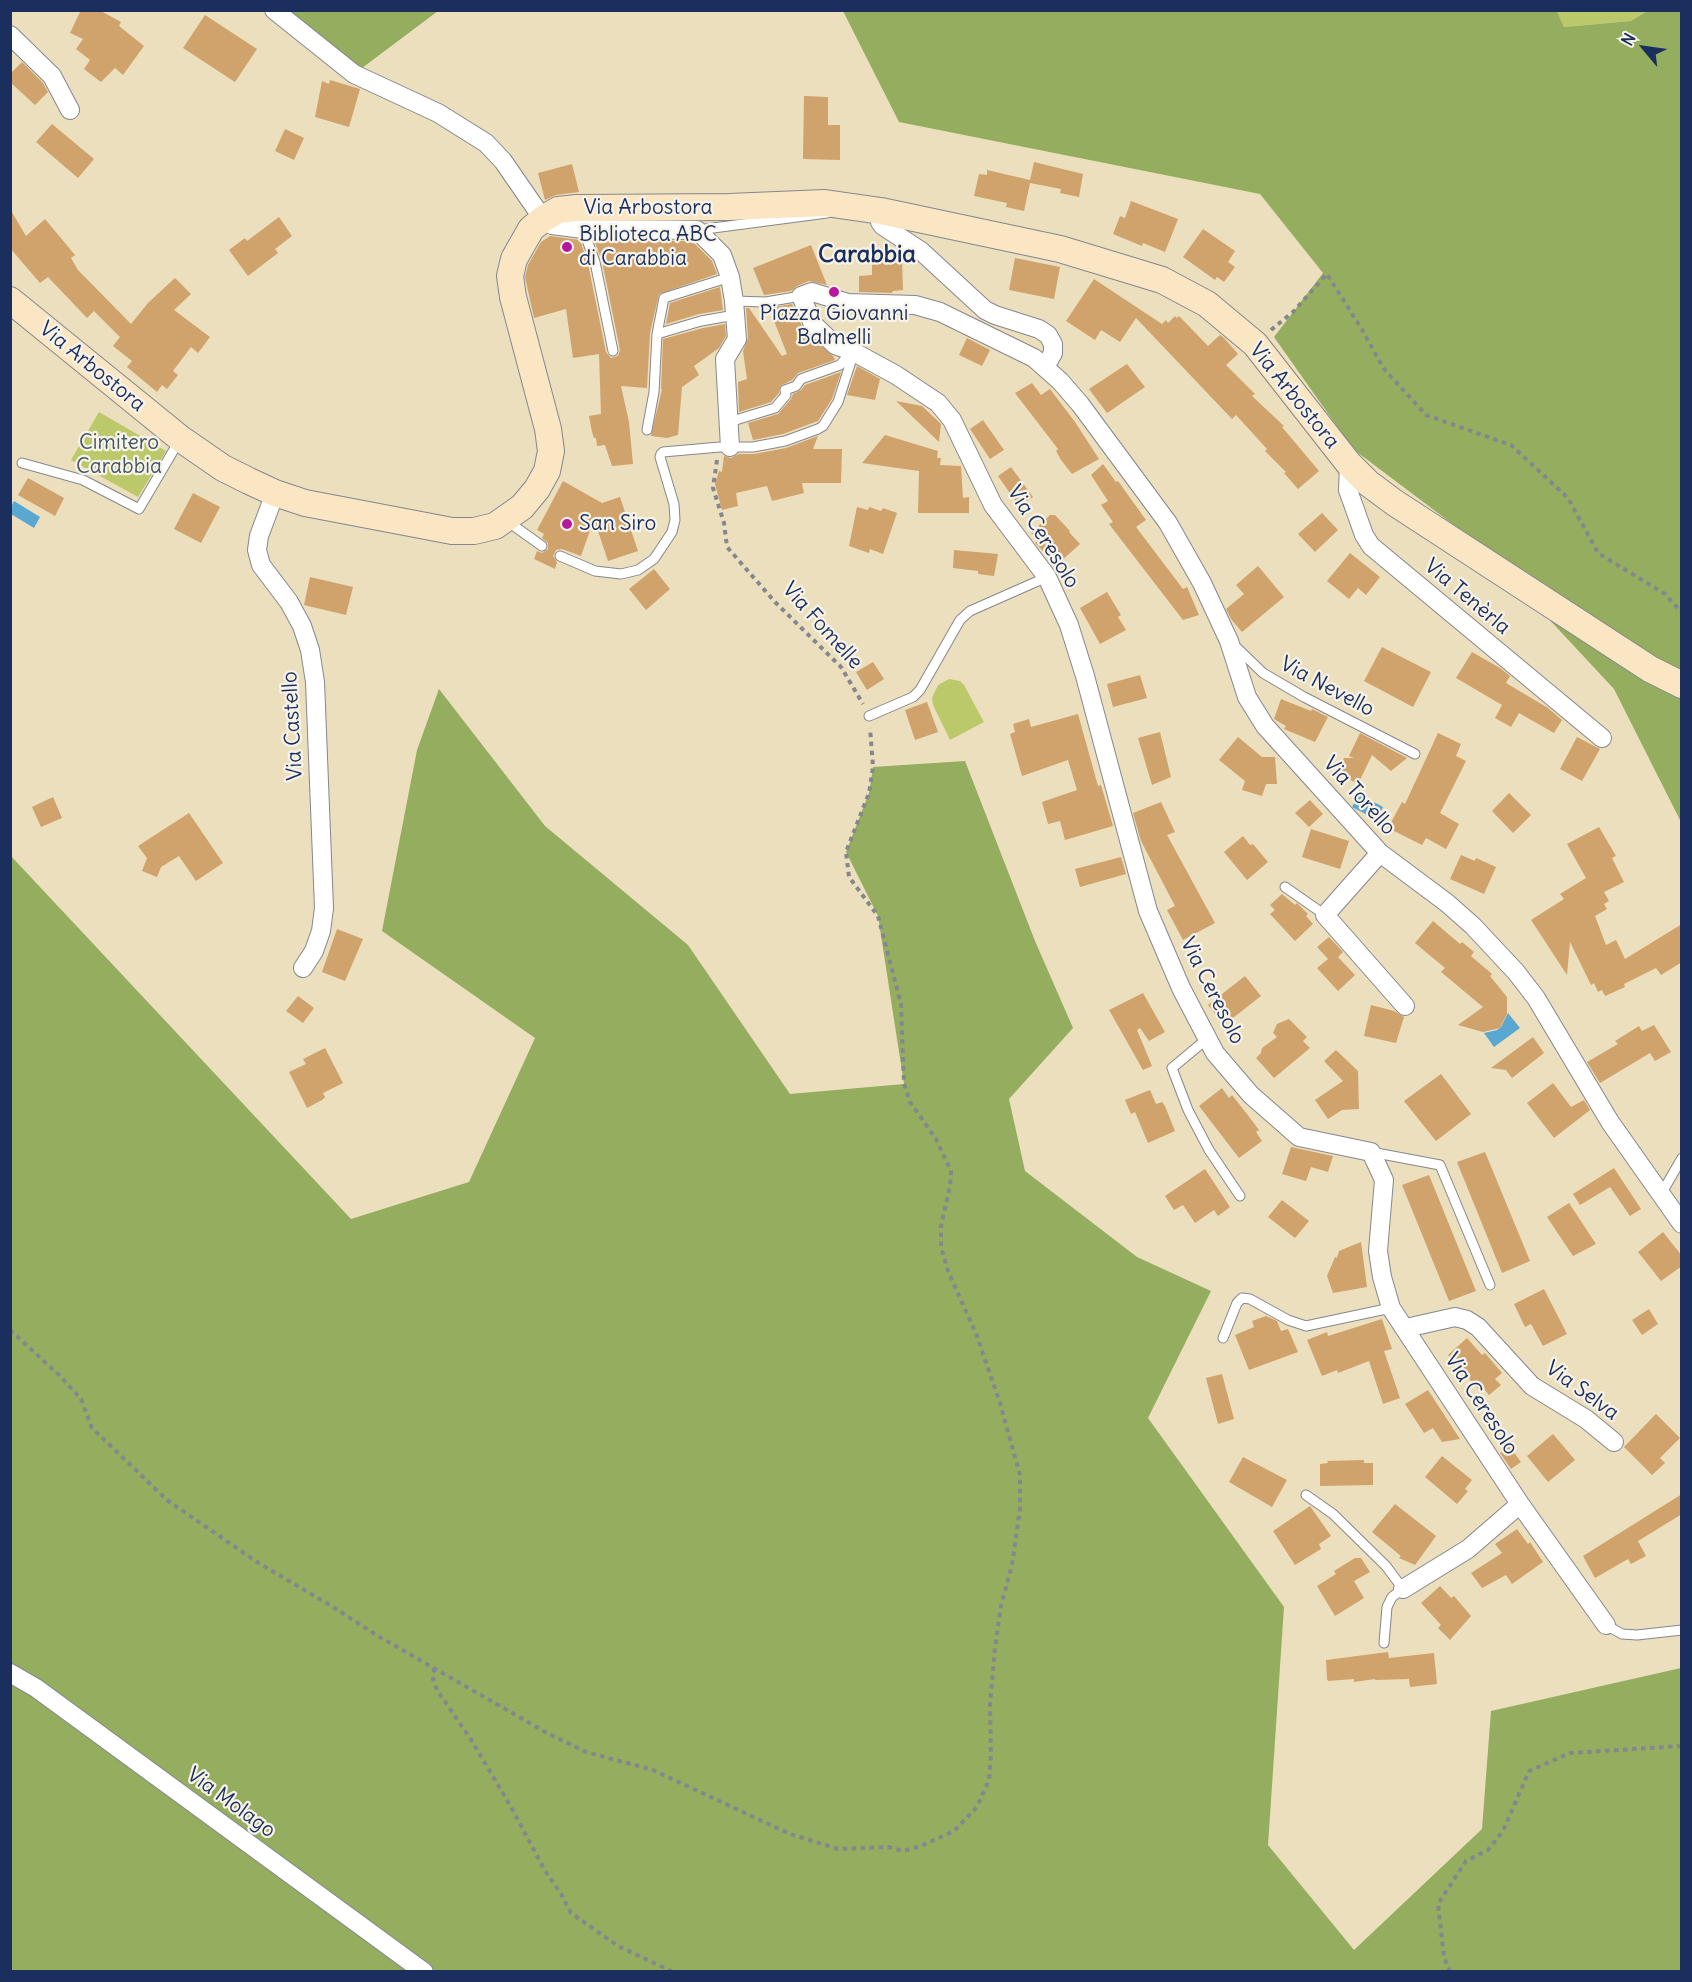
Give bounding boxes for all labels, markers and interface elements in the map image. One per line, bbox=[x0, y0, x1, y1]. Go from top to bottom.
north arrow bbox=[1614, 18, 1674, 78]
text: N bbox=[1617, 30, 1640, 49]
street label: Via Arbostora bbox=[583, 195, 713, 221]
place label: Biblioteca ABC di Carabbia bbox=[579, 222, 717, 272]
marker: Biblioteca ABC di Carabbia bbox=[560, 240, 574, 254]
district label: Carabbia bbox=[818, 241, 916, 269]
marker: Piazza Giovanni Balmelli bbox=[827, 285, 841, 299]
place label: Piazza Giovanni Balmelli bbox=[760, 301, 908, 351]
street label: Via Arbostora bbox=[34, 317, 150, 417]
street label: Via Arbostora bbox=[1244, 338, 1344, 454]
park label: Cimitero Carabbia bbox=[76, 430, 162, 480]
street label: Via Ceresolo bbox=[1001, 481, 1085, 593]
place label: San Siro bbox=[579, 511, 656, 537]
marker: San Siro bbox=[560, 517, 574, 531]
street label: Via Tenèrla bbox=[1419, 554, 1515, 640]
street label: Via Fomelle bbox=[776, 577, 868, 675]
street label: Via Nevello bbox=[1276, 652, 1378, 722]
street label: Via Castello bbox=[278, 671, 308, 781]
street label: Via Torello bbox=[1317, 752, 1401, 840]
street label: Via Ceresolo bbox=[1174, 933, 1250, 1049]
street label: Via Ceresolo bbox=[1439, 1348, 1523, 1460]
street label: Via Selva bbox=[1540, 1356, 1624, 1426]
street label: Via Molago bbox=[182, 1762, 280, 1844]

